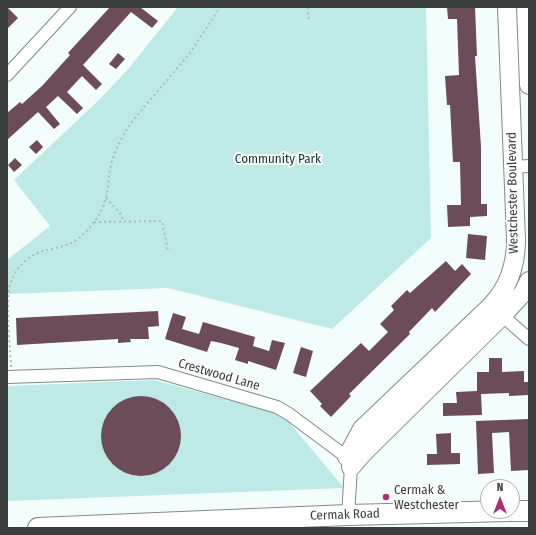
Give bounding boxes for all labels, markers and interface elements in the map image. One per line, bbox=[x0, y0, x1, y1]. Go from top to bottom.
street label: Westchester Boulevard bbox=[504, 132, 522, 254]
park label: Community Park bbox=[235, 151, 321, 167]
street label: Crestwood Lane bbox=[176, 356, 262, 394]
north arrow bbox=[480, 479, 520, 519]
text: N bbox=[497, 481, 503, 494]
place label: Cermak & Westchester bbox=[394, 482, 459, 513]
marker: Cermak & Westchester bbox=[381, 492, 391, 502]
street label: Cermak Road bbox=[310, 506, 380, 524]

